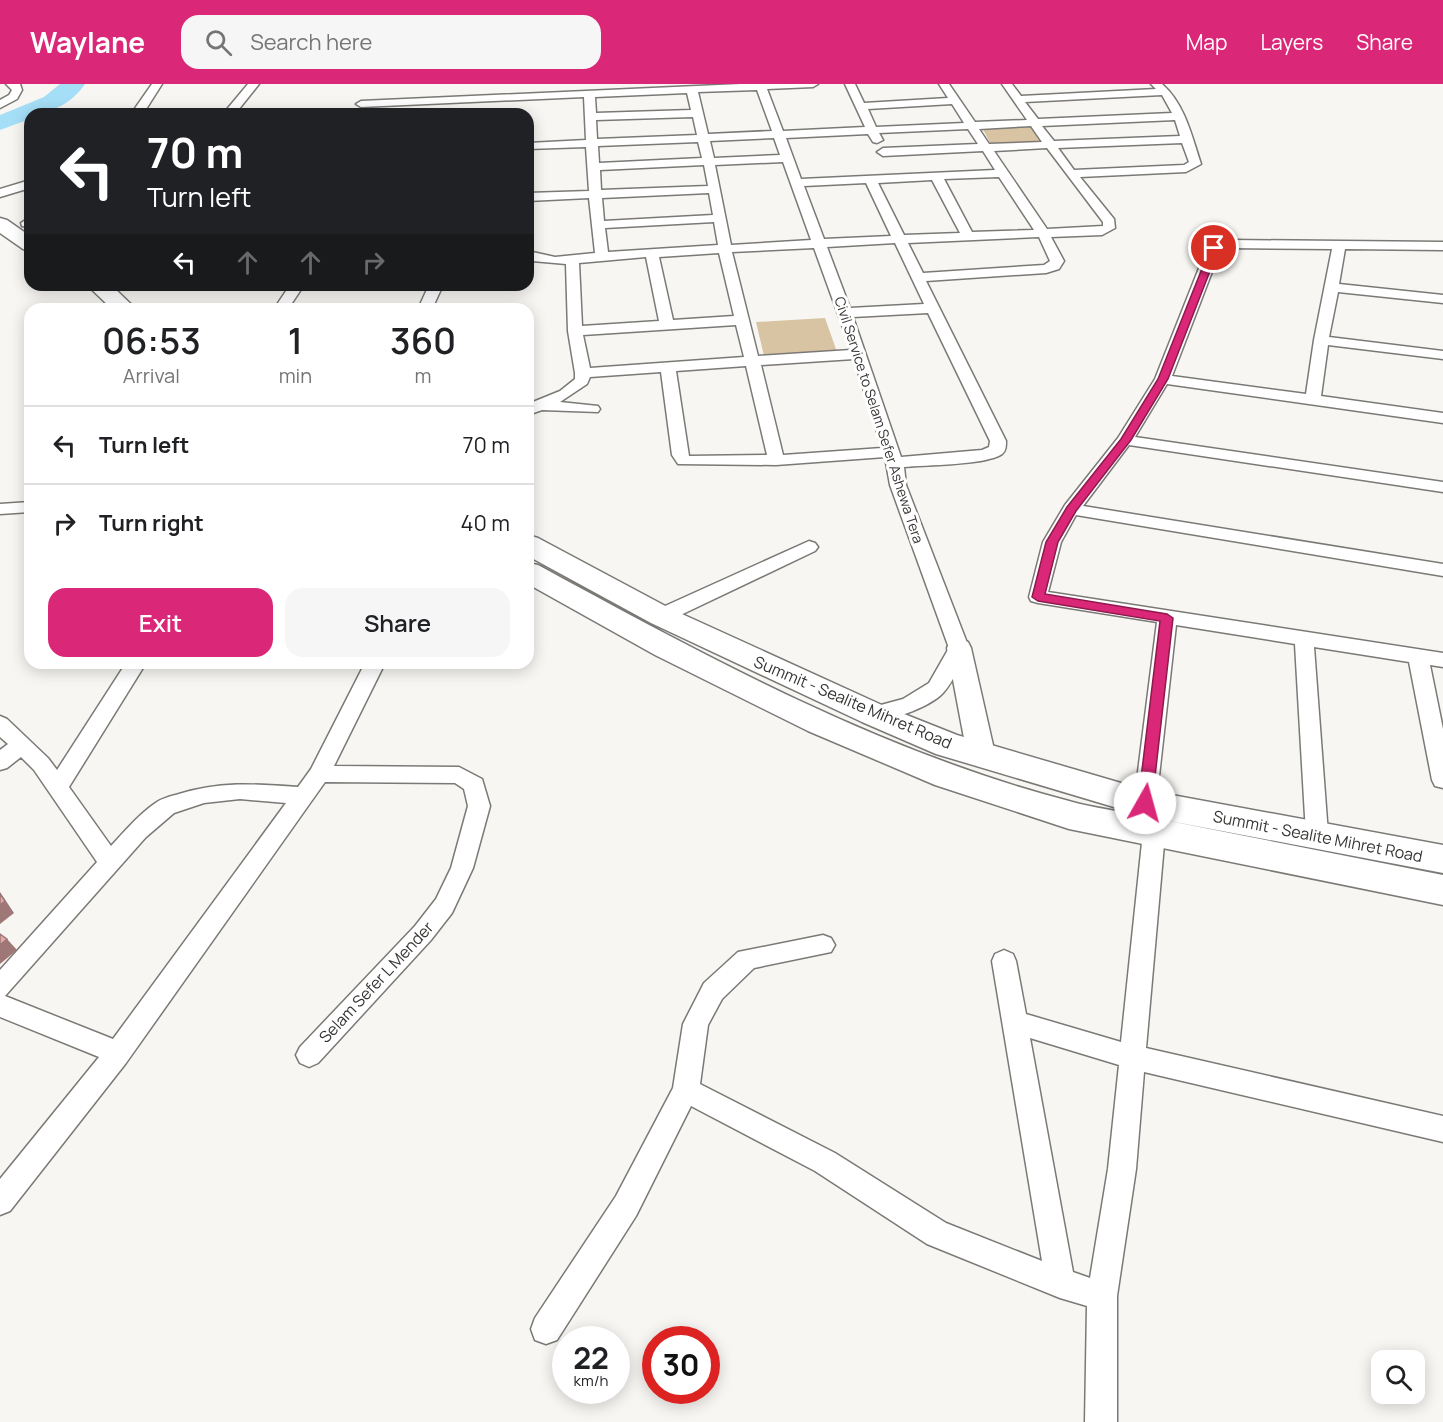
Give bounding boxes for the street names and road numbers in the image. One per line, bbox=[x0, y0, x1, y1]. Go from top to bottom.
street label: Civil Service to Selam Sefer Ashewa Tera bbox=[831, 294, 928, 546]
street label: Summit - Sealite Mihret Road bbox=[751, 650, 955, 754]
street label: Summit - Sealite Mihret Road bbox=[1211, 805, 1425, 867]
street label: Selam Sefer L Mender bbox=[314, 916, 438, 1048]

